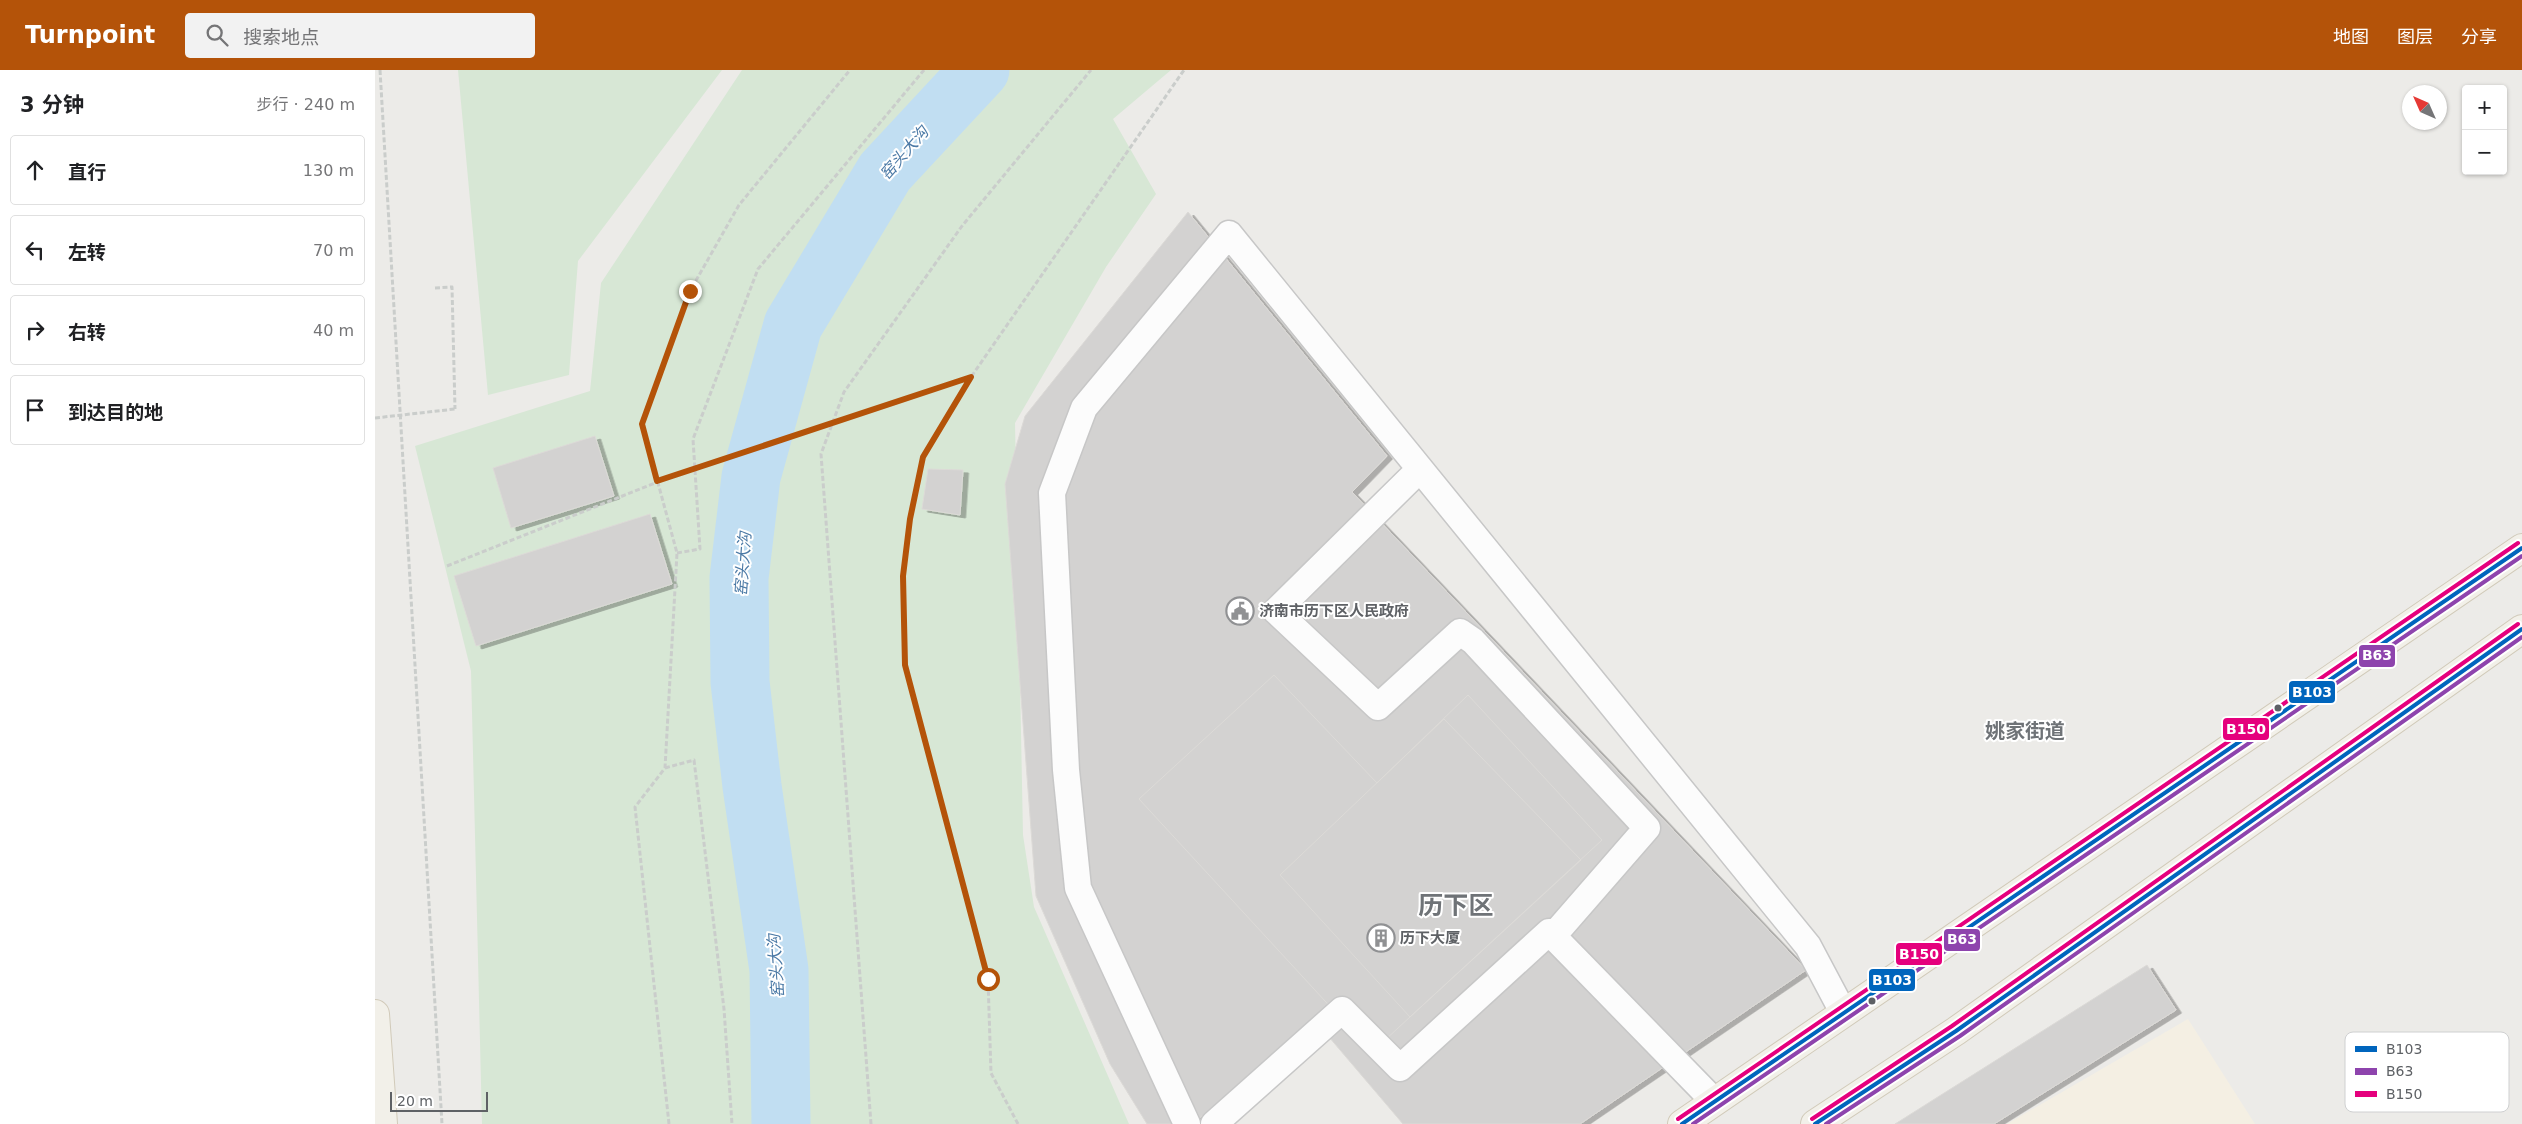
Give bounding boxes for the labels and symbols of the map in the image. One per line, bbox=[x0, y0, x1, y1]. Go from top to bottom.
north arrow bbox=[2402, 85, 2447, 130]
water label: 窑头大沟 bbox=[876, 121, 933, 183]
route end bbox=[679, 280, 702, 303]
water label: 窑头大沟 bbox=[731, 529, 755, 597]
public building icon: 济南市历下区人民政府 bbox=[1225, 596, 1255, 626]
place label: 济南市历下区人民政府 bbox=[1259, 602, 1409, 620]
line badge: B63 bbox=[2358, 644, 2396, 668]
text: B63 bbox=[2362, 647, 2392, 663]
line badge: B103 bbox=[2288, 680, 2336, 704]
text: B103 bbox=[2292, 684, 2332, 700]
unlabelled marker bbox=[2273, 703, 2283, 713]
line badge: B150 bbox=[2222, 717, 2270, 741]
district label: 姚家街道 bbox=[1985, 719, 2065, 743]
text: B150 bbox=[2226, 721, 2266, 737]
district label: 历下区 bbox=[1418, 891, 1494, 920]
building icon: 历下大厦 bbox=[1366, 923, 1396, 953]
line badge: B63 bbox=[1943, 928, 1981, 952]
place label: 历下大厦 bbox=[1400, 929, 1460, 947]
water label: 窑头大沟 bbox=[764, 931, 788, 999]
text: B63 bbox=[1947, 931, 1977, 947]
line badge: B150 bbox=[1895, 942, 1943, 966]
text: B150 bbox=[1899, 946, 1939, 962]
route start bbox=[977, 968, 1000, 991]
line badge: B103 bbox=[1868, 968, 1916, 992]
text: B103 bbox=[1872, 972, 1912, 988]
unlabelled marker bbox=[1867, 996, 1877, 1006]
legend bbox=[2345, 1032, 2509, 1112]
text: B103 bbox=[2386, 1041, 2422, 1057]
text: B63 bbox=[2386, 1063, 2413, 1079]
text: B150 bbox=[2386, 1086, 2422, 1102]
scale bar bbox=[390, 1089, 487, 1112]

